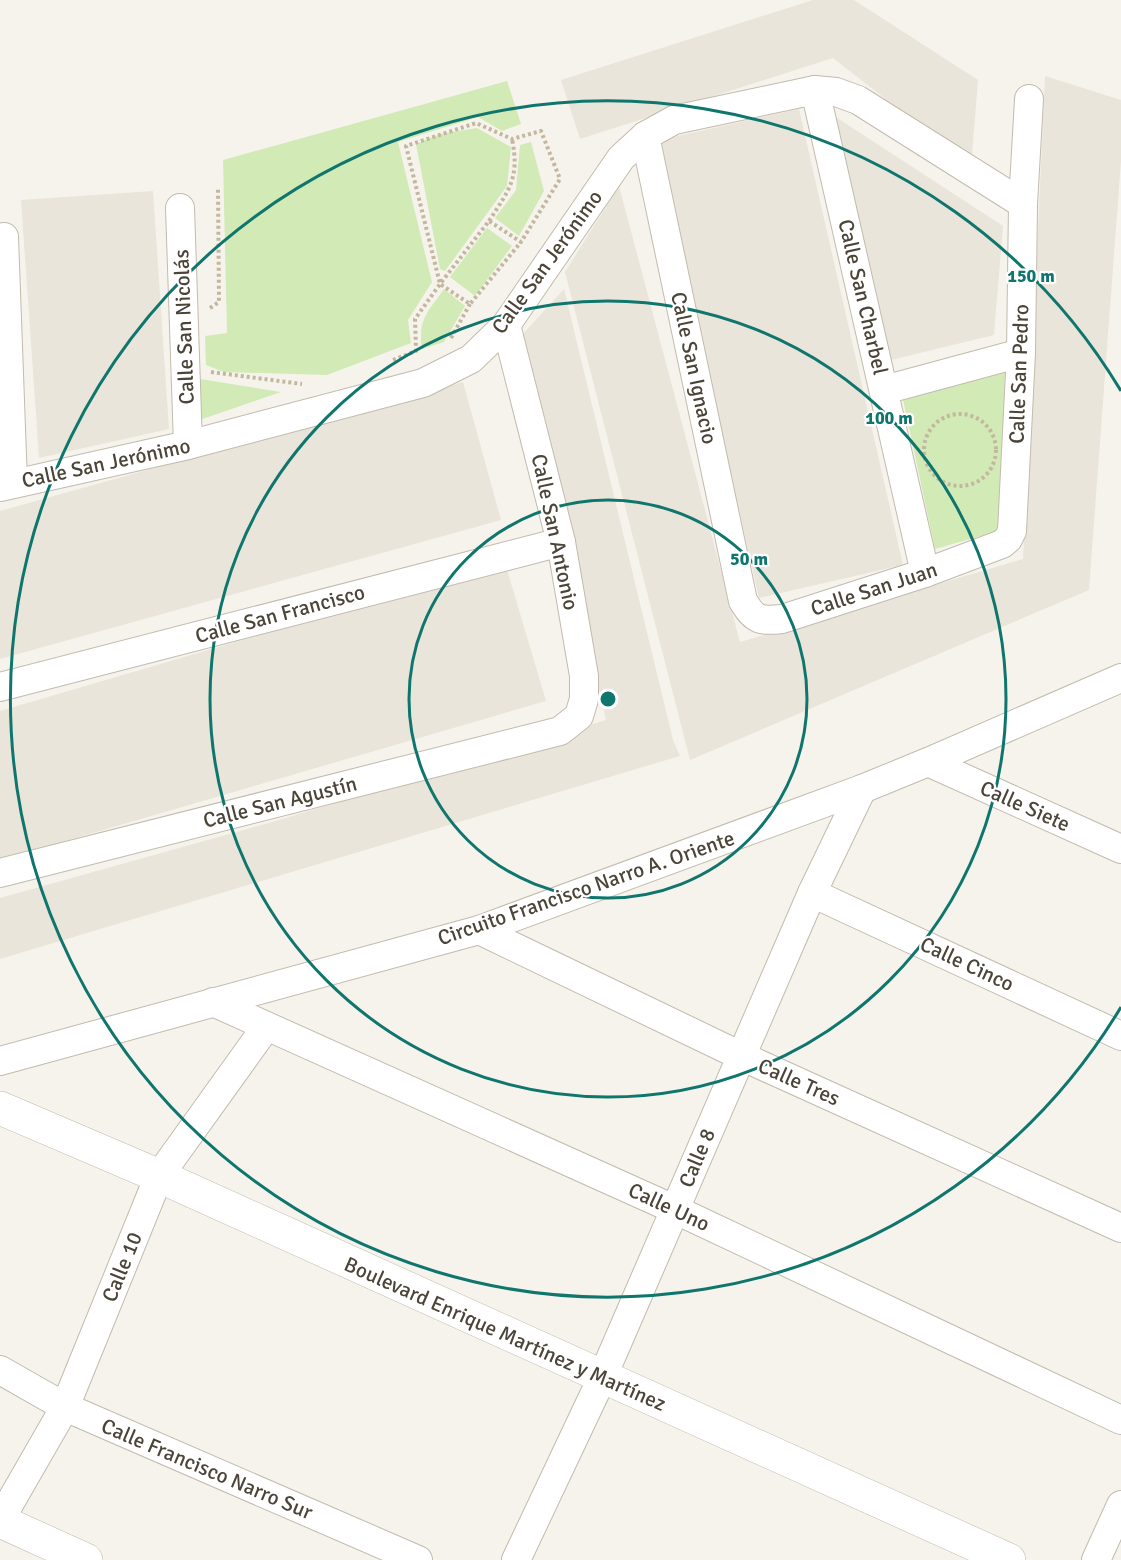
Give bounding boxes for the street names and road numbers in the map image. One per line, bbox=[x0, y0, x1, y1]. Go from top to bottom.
street label: Calle San Jerónimo bbox=[486, 185, 608, 339]
street label: Calle San Charbel bbox=[832, 217, 894, 377]
street label: Calle San Nicolás bbox=[168, 249, 200, 405]
street label: Calle San Ignacio bbox=[665, 290, 723, 446]
street label: Calle San Pedro bbox=[1004, 304, 1034, 444]
street label: Calle San Jerónimo bbox=[19, 432, 193, 494]
street label: Calle San Antonio bbox=[526, 452, 584, 612]
street label: Calle San Juan bbox=[807, 556, 941, 622]
street label: Calle San Francisco bbox=[192, 579, 368, 649]
street label: Calle San Agustín bbox=[200, 770, 360, 834]
street label: Calle Siete bbox=[976, 775, 1074, 837]
street label: Circuito Francisco Narro A. Oriente bbox=[434, 825, 738, 951]
street label: Calle Cinco bbox=[916, 931, 1018, 997]
street label: Calle Tres bbox=[754, 1053, 844, 1111]
street label: Calle 8 bbox=[673, 1125, 721, 1191]
street label: Calle Uno bbox=[624, 1177, 714, 1237]
street label: Calle 10 bbox=[96, 1228, 148, 1306]
street label: Boulevard Enrique Martínez y Martínez bbox=[340, 1251, 670, 1417]
street label: Calle Francisco Narro Sur bbox=[97, 1413, 317, 1525]

